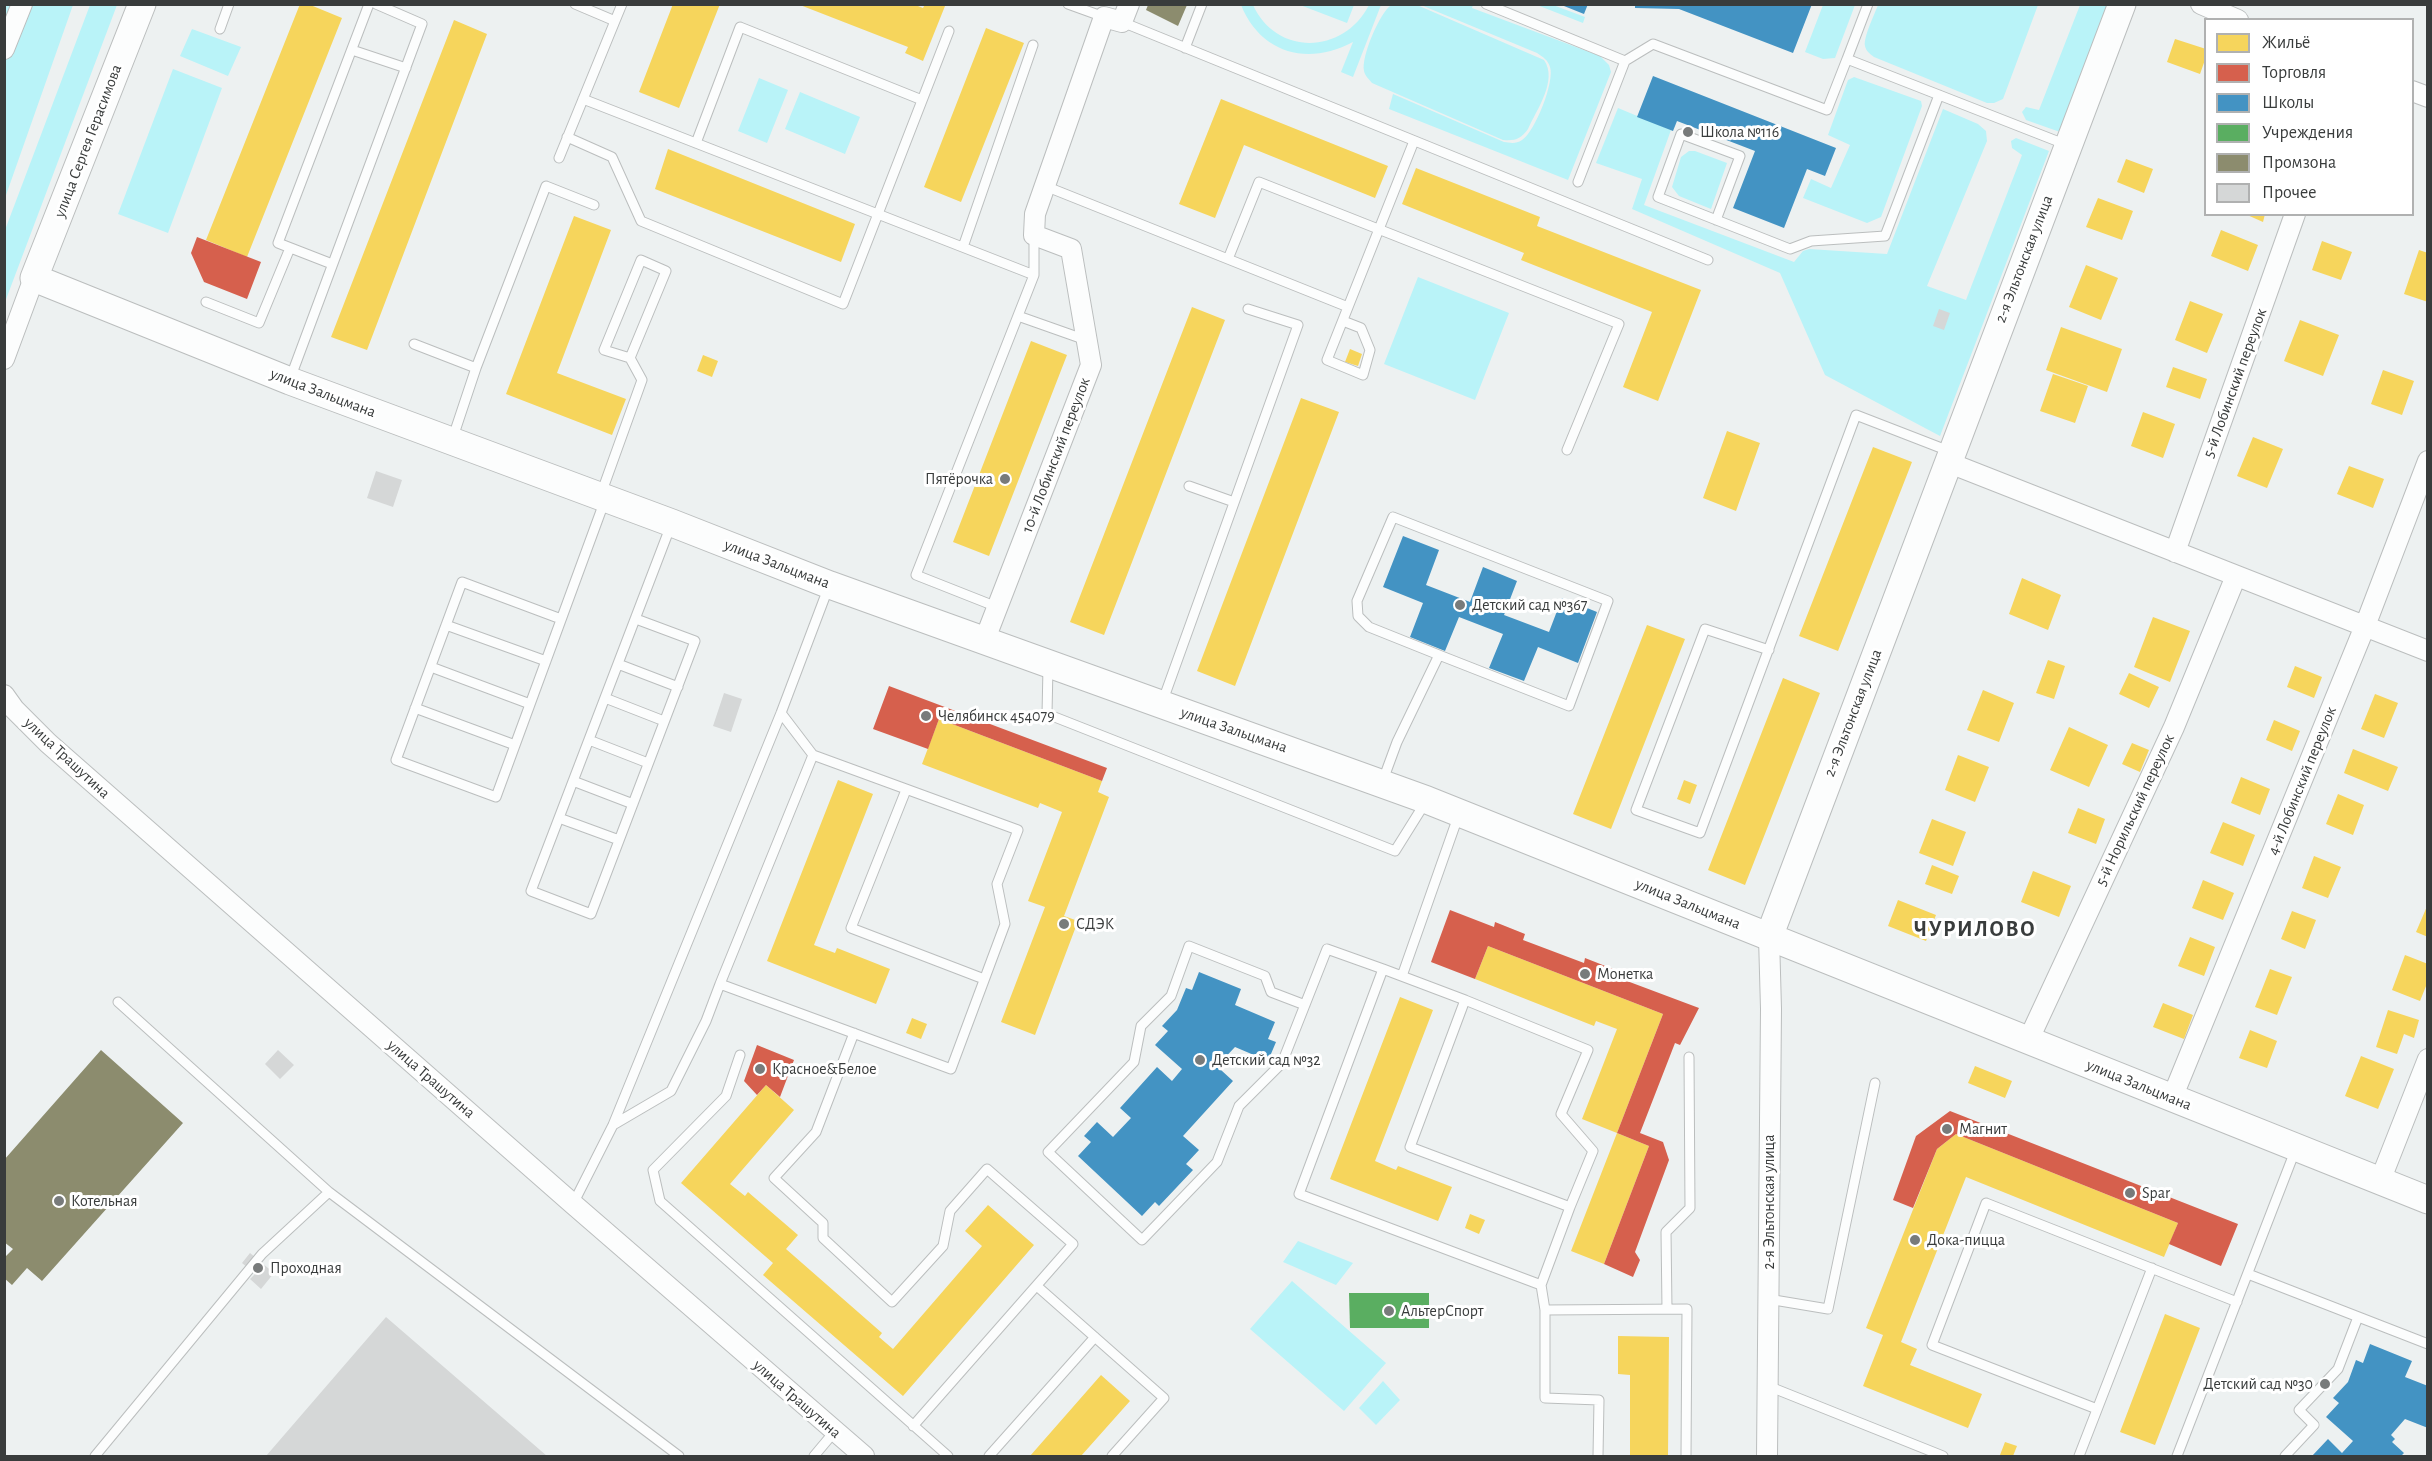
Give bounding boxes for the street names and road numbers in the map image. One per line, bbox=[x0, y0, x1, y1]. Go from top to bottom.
street label: улица Сергея Герасимова bbox=[50, 62, 126, 220]
street label: 2-я Эльтонская улица bbox=[1991, 192, 2057, 326]
street label: 5-й Лобинский переулок bbox=[2199, 306, 2271, 460]
street label: улица Зальцмана bbox=[267, 364, 379, 422]
street label: 10-й Лобинский переулок bbox=[1018, 375, 1094, 535]
street label: улица Зальцмана bbox=[721, 535, 833, 593]
street label: 2-я Эльтонская улица bbox=[1820, 646, 1886, 780]
street label: улица Зальцмана bbox=[1178, 703, 1290, 757]
street label: 4-й Лобинский переулок bbox=[2263, 704, 2341, 858]
street label: улица Трашутина bbox=[20, 713, 114, 803]
street label: 5-й Норильский переулок bbox=[2091, 731, 2179, 889]
street label: улица Зальцмана bbox=[1633, 874, 1743, 934]
street label: улица Трашутина bbox=[383, 1036, 479, 1122]
street label: улица Зальцмана bbox=[2084, 1055, 2194, 1115]
street label: 2-я Эльтонская улица bbox=[1759, 1134, 1779, 1270]
street label: улица Трашутина bbox=[749, 1356, 845, 1442]

